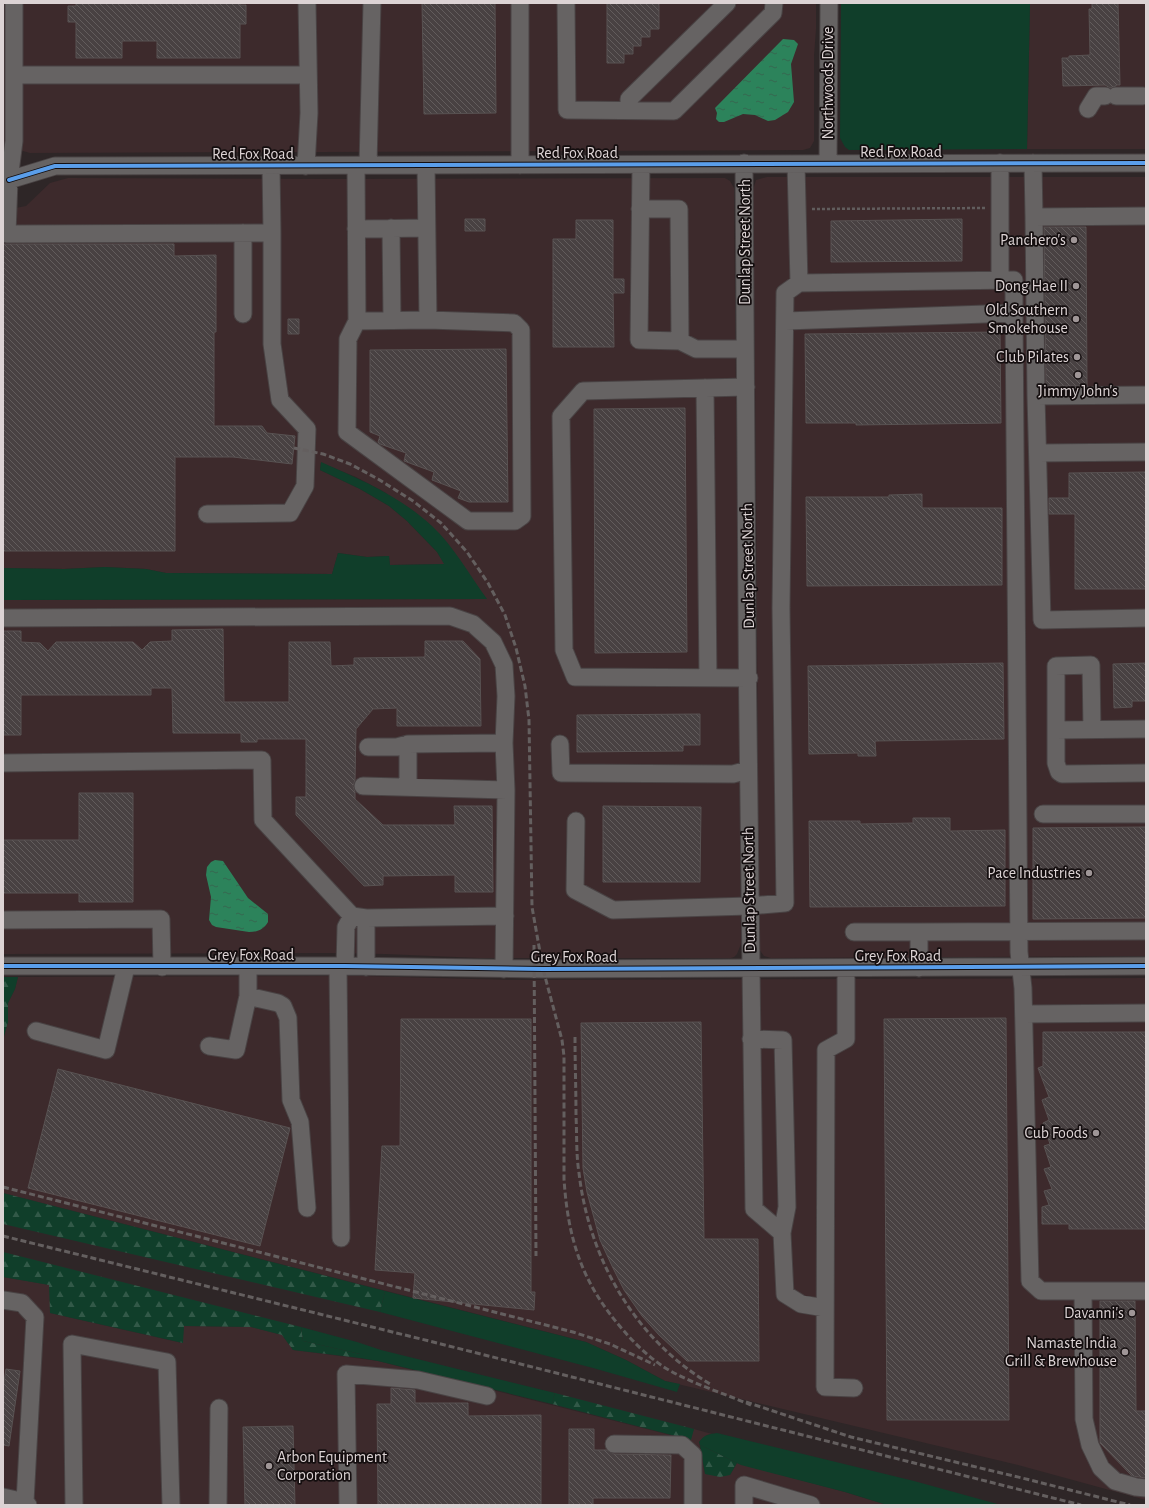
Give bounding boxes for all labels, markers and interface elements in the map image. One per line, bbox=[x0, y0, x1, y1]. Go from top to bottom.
street label: Northwoods Drive bbox=[820, 27, 836, 140]
street label: Red Fox Road bbox=[860, 144, 942, 160]
street label: Red Fox Road bbox=[536, 145, 618, 161]
street label: Red Fox Road bbox=[212, 146, 294, 162]
street label: Dunlap Street North bbox=[737, 179, 753, 305]
place label: Panchero's bbox=[1000, 232, 1066, 248]
marker: Panchero's bbox=[1069, 235, 1079, 245]
place label: Dong Hae II bbox=[995, 278, 1068, 294]
marker: Dong Hae II bbox=[1071, 281, 1081, 291]
place label: Old Southern Smokehouse bbox=[985, 302, 1068, 336]
marker: Old Southern Smokehouse bbox=[1071, 314, 1081, 324]
place label: Club Pilates bbox=[996, 349, 1069, 365]
marker: Club Pilates bbox=[1072, 352, 1082, 362]
marker: Jimmy John's bbox=[1073, 370, 1083, 380]
place label: Jimmy John's bbox=[1038, 383, 1118, 400]
street label: Dunlap Street North bbox=[739, 503, 757, 629]
street label: Dunlap Street North bbox=[740, 827, 758, 953]
place label: Pace Industries bbox=[987, 865, 1081, 881]
marker: Pace Industries bbox=[1084, 868, 1094, 878]
street label: Grey Fox Road bbox=[208, 947, 294, 964]
street label: Grey Fox Road bbox=[855, 948, 941, 965]
street label: Grey Fox Road bbox=[531, 949, 617, 966]
place label: Cub Foods bbox=[1025, 1125, 1088, 1141]
marker: Cub Foods bbox=[1091, 1128, 1101, 1138]
place label: Davanni's bbox=[1064, 1305, 1124, 1321]
marker: Davanni's bbox=[1127, 1308, 1137, 1318]
place label: Namaste India Grill & Brewhouse bbox=[1005, 1335, 1117, 1369]
marker: Namaste India Grill & Brewhouse bbox=[1120, 1347, 1130, 1357]
place label: Arbon Equipment Corporation bbox=[277, 1449, 387, 1483]
marker: Arbon Equipment Corporation bbox=[264, 1461, 274, 1471]

